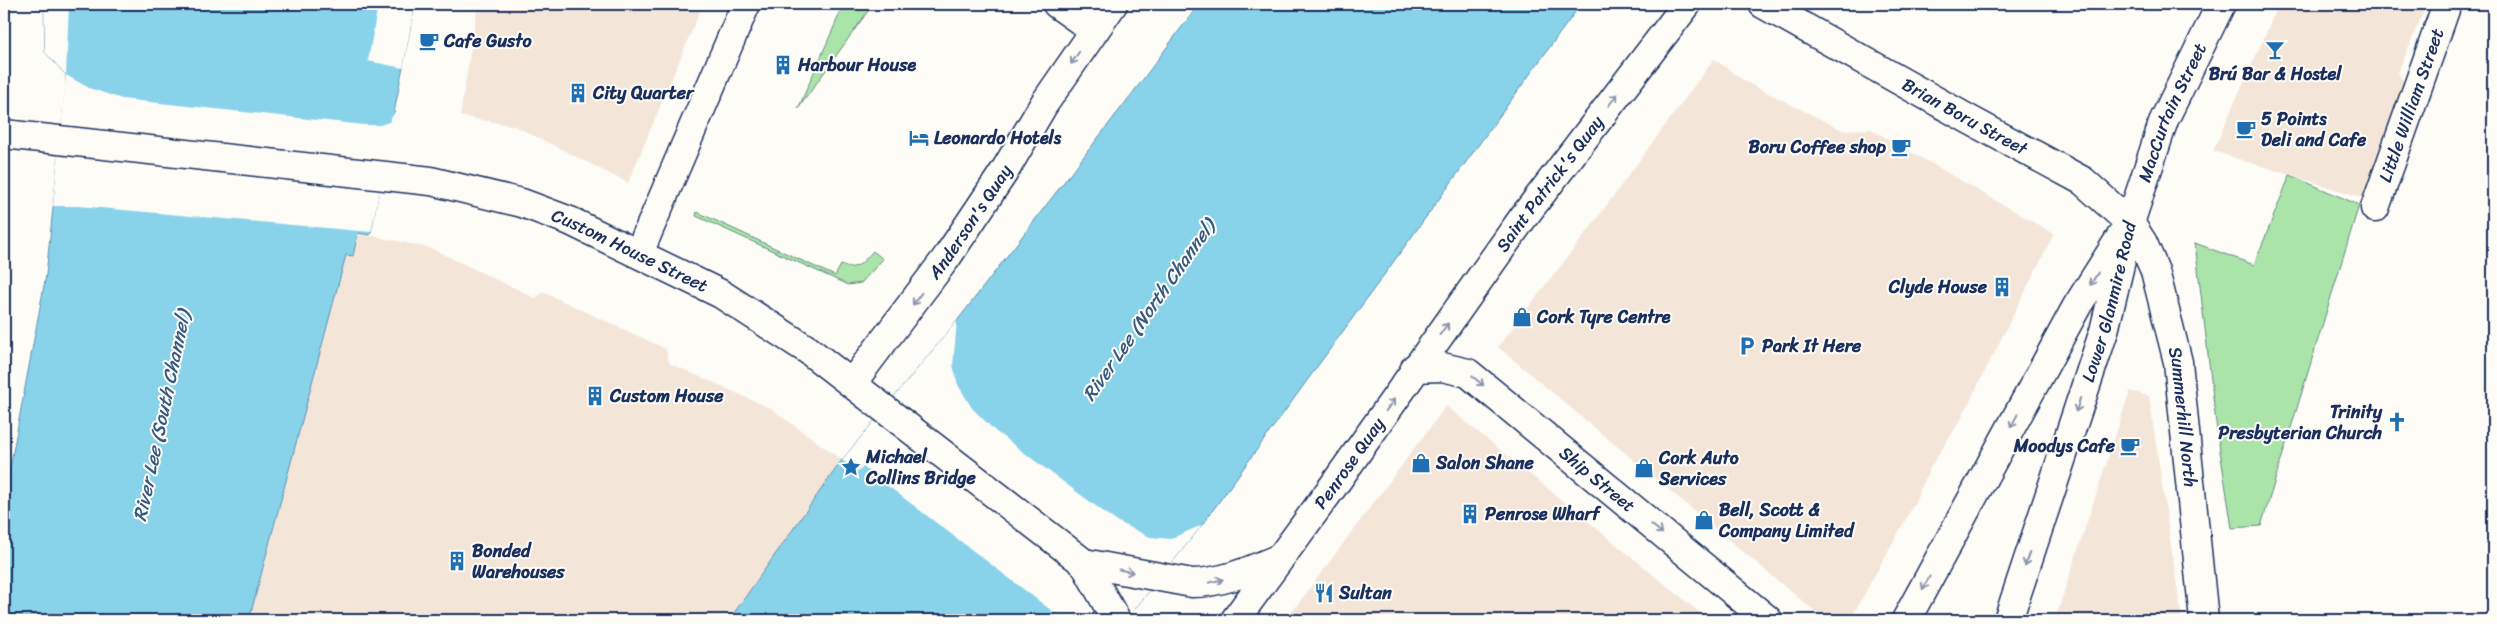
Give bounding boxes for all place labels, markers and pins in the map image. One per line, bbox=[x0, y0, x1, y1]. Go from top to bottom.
place label: Cafe Gusto bbox=[443, 25, 533, 57]
cafe icon: Cafe Gusto bbox=[418, 30, 440, 52]
bar icon: Brú Bar & Hostel bbox=[2264, 39, 2286, 61]
place label: Harbour House bbox=[797, 49, 916, 81]
building icon: Harbour House bbox=[772, 54, 794, 76]
place label: Brú Bar & Hostel bbox=[2209, 58, 2342, 90]
place label: City Quarter bbox=[592, 77, 695, 109]
building icon: City Quarter bbox=[567, 82, 589, 104]
place label: 5 Points Deli and Cafe bbox=[2261, 103, 2367, 156]
cafe icon: 5 Points Deli and Cafe bbox=[2235, 118, 2257, 140]
place label: Leonardo Hotels bbox=[934, 122, 1062, 154]
hotel icon: Leonardo Hotels bbox=[908, 127, 930, 149]
place label: Boru Coffee shop bbox=[1748, 131, 1886, 163]
cafe icon: Boru Coffee shop bbox=[1890, 136, 1912, 158]
place label: Clyde House bbox=[1888, 271, 1988, 303]
building icon: Clyde House bbox=[1991, 276, 2013, 298]
place label: Cork Tyre Centre bbox=[1536, 301, 1671, 333]
shop icon: Cork Tyre Centre bbox=[1511, 306, 1533, 328]
place label: Park It Here bbox=[1762, 330, 1862, 362]
parking icon: Park It Here bbox=[1736, 335, 1758, 357]
place label: Custom House bbox=[609, 380, 724, 412]
building icon: Custom House bbox=[584, 385, 606, 407]
place label: Trinity Presbyterian Church bbox=[2218, 396, 2383, 449]
church icon: Trinity Presbyterian Church bbox=[2386, 411, 2408, 433]
place label: Moodys Cafe bbox=[2013, 430, 2116, 462]
cafe icon: Moodys Cafe bbox=[2119, 435, 2141, 457]
place label: Michael Collins Bridge bbox=[865, 441, 977, 494]
place label: Cork Auto Services bbox=[1658, 442, 1739, 495]
place label: Salon Shane bbox=[1435, 447, 1534, 479]
shop icon: Salon Shane bbox=[1410, 452, 1432, 474]
place icon: Michael Collins Bridge bbox=[840, 456, 862, 478]
shop icon: Cork Auto Services bbox=[1633, 457, 1655, 479]
place label: Bell, Scott & Company Limited bbox=[1718, 494, 1855, 547]
place label: Penrose Wharf bbox=[1485, 498, 1602, 530]
building icon: Penrose Wharf bbox=[1459, 503, 1481, 525]
shop icon: Bell, Scott & Company Limited bbox=[1693, 509, 1715, 531]
place label: Bonded Warehouses bbox=[472, 535, 565, 588]
building icon: Bonded Warehouses bbox=[446, 550, 468, 572]
place label: Sultan bbox=[1338, 577, 1392, 609]
restaurant icon: Sultan bbox=[1313, 582, 1335, 604]

